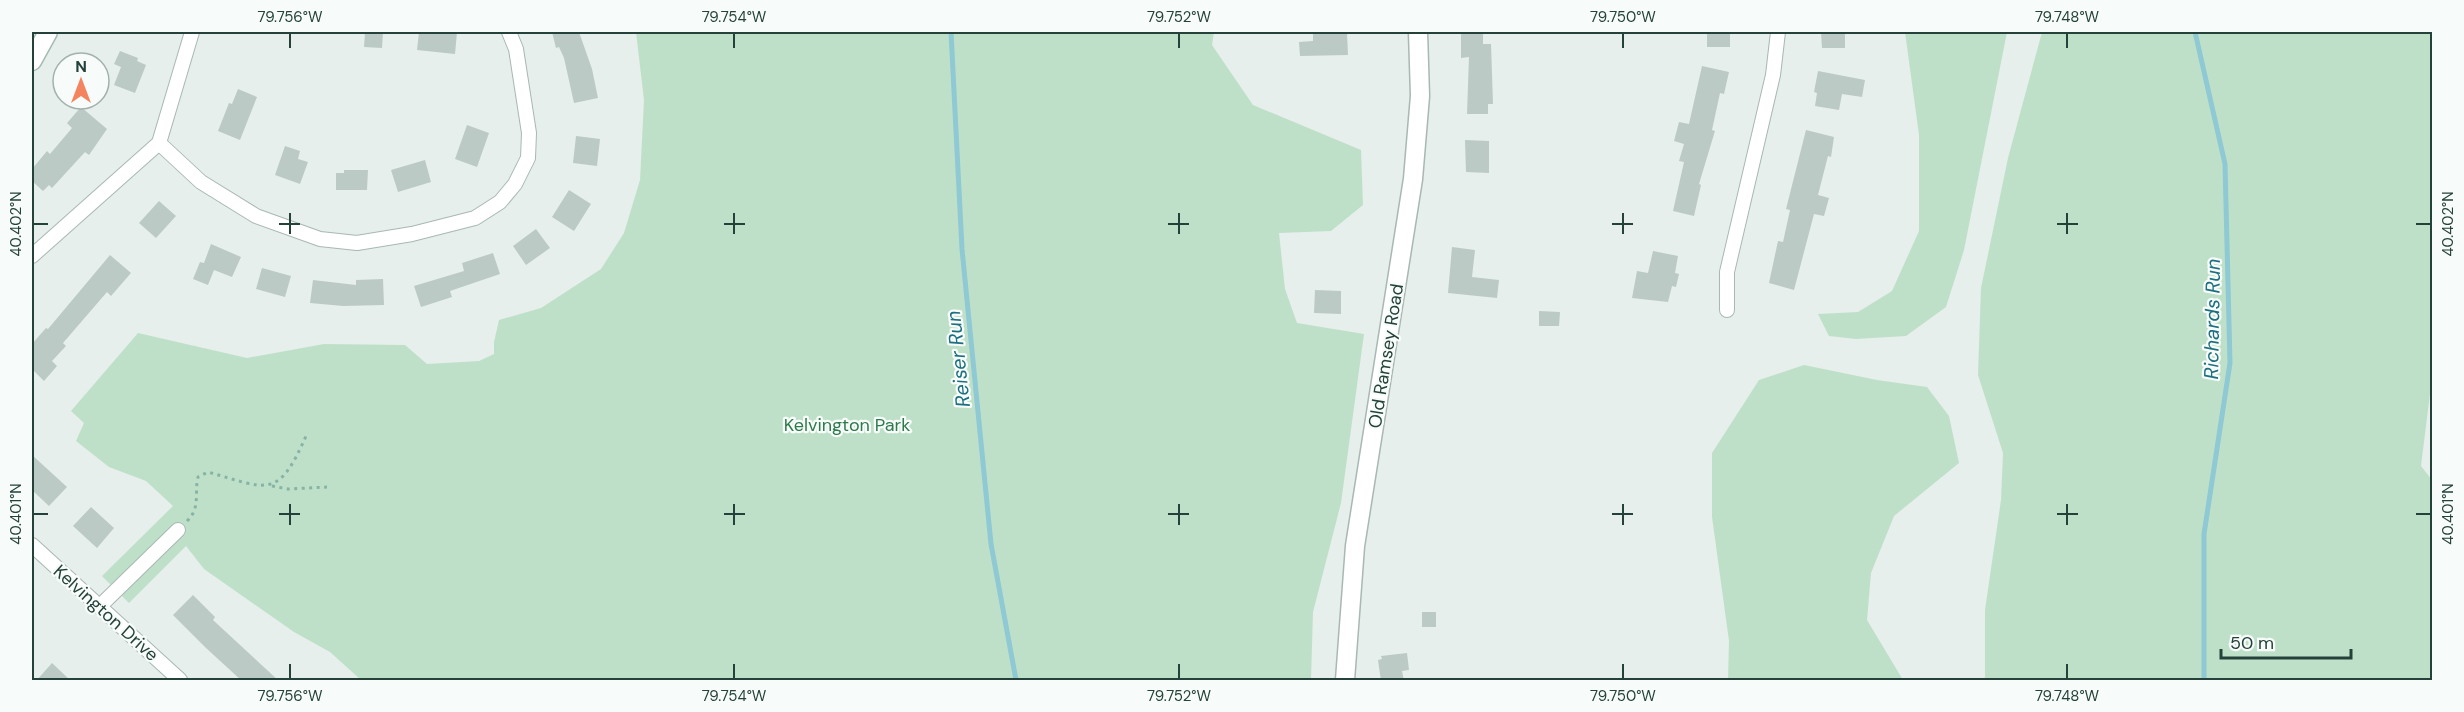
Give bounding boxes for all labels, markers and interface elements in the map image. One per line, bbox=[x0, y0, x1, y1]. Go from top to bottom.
text: 79.756°W bbox=[258, 7, 323, 27]
text: 79.754°W bbox=[702, 7, 767, 27]
text: 79.752°W bbox=[1147, 7, 1211, 27]
text: 79.750°W bbox=[1590, 7, 1656, 27]
text: 79.748°W bbox=[2035, 7, 2100, 27]
north arrow bbox=[51, 51, 111, 111]
text: N bbox=[75, 56, 87, 77]
text: 40.402°N bbox=[6, 191, 26, 257]
text: 40.402°N bbox=[2438, 191, 2458, 257]
water label: Richards Run bbox=[2198, 258, 2226, 380]
street label: Old Ramsey Road bbox=[1363, 282, 1409, 430]
water label: Reiser Run bbox=[940, 309, 976, 409]
park label: Kelvington Park bbox=[784, 413, 910, 437]
text: 40.401°N bbox=[6, 483, 26, 545]
text: 40.401°N bbox=[2438, 483, 2458, 545]
street label: Kelvington Drive bbox=[48, 559, 164, 667]
scale bar bbox=[2221, 622, 2352, 660]
text: 50 m bbox=[2230, 631, 2274, 655]
text: 79.756°W bbox=[258, 686, 323, 706]
text: 79.754°W bbox=[702, 686, 767, 706]
text: 79.752°W bbox=[1147, 686, 1211, 706]
text: 79.750°W bbox=[1590, 686, 1656, 706]
text: 79.748°W bbox=[2035, 686, 2100, 706]

